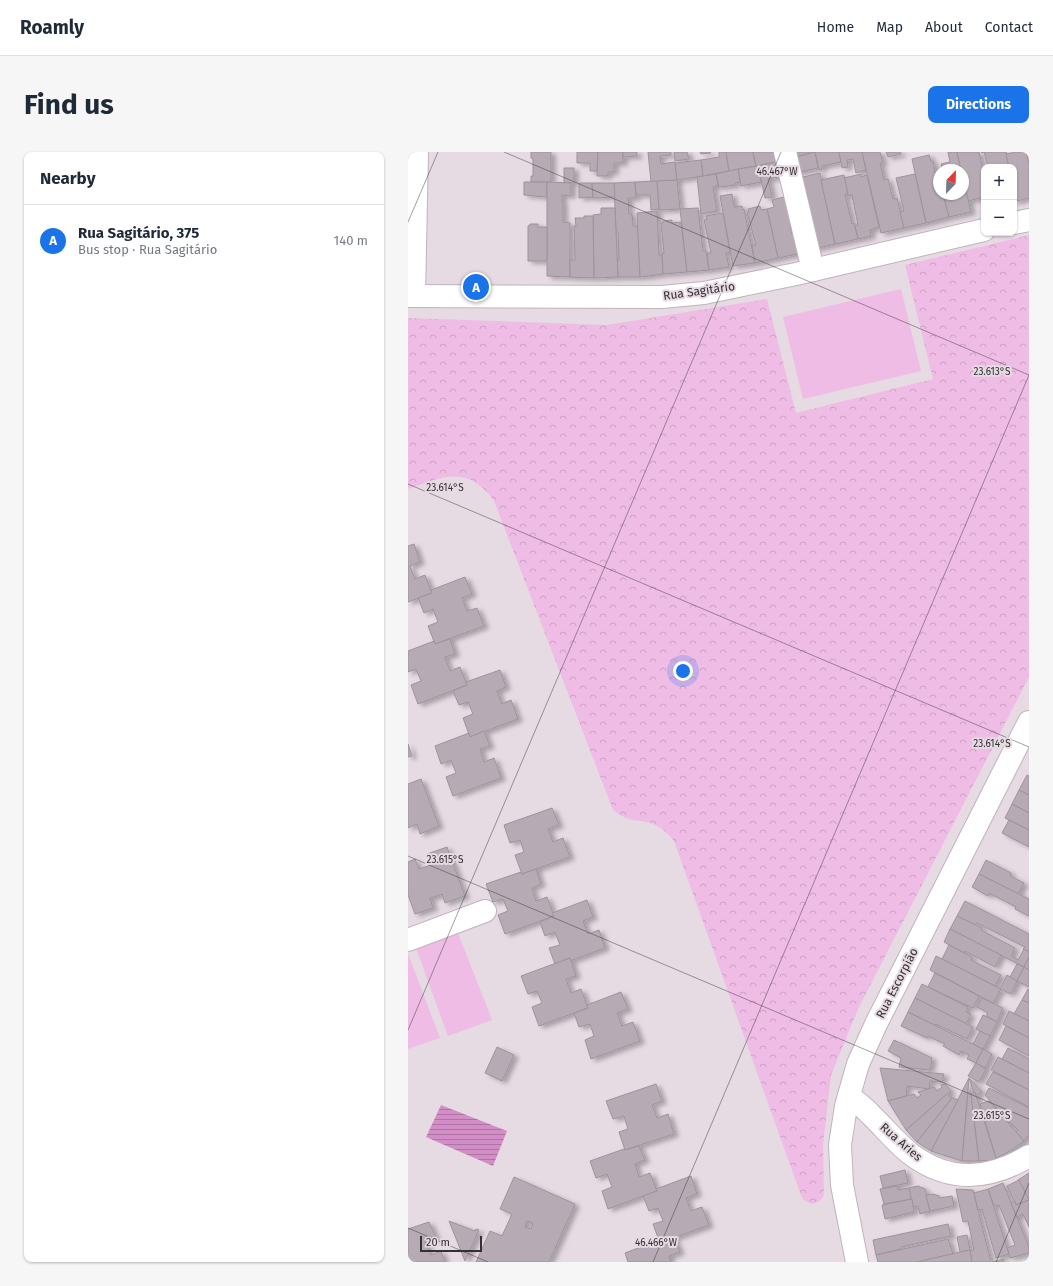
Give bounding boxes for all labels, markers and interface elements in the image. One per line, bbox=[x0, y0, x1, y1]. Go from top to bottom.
text: Roamly bbox=[20, 16, 84, 39]
text: Home bbox=[817, 19, 854, 36]
text: Map bbox=[876, 19, 903, 36]
text: About bbox=[925, 19, 963, 36]
text: Contact bbox=[985, 19, 1033, 36]
button: Directions bbox=[928, 86, 1029, 123]
text: Find us bbox=[24, 88, 114, 121]
north arrow bbox=[933, 164, 969, 200]
map controls bbox=[981, 164, 1017, 236]
button: + bbox=[981, 164, 1017, 200]
text: 46.467°W bbox=[756, 166, 798, 178]
text: Nearby bbox=[40, 168, 95, 189]
button: − bbox=[981, 200, 1017, 236]
text: Rua Sagitário, 375 bbox=[78, 224, 199, 242]
text: A bbox=[49, 233, 57, 248]
text: 140 m bbox=[334, 233, 368, 248]
text: Bus stop · Rua Sagitário bbox=[78, 242, 217, 257]
pin: A bbox=[463, 272, 489, 302]
street label: Rua Sagitário bbox=[662, 279, 736, 303]
text: 23.613°S bbox=[973, 366, 1011, 378]
text: 23.614°S bbox=[426, 482, 464, 494]
your location bbox=[673, 661, 693, 681]
text: 23.614°S bbox=[973, 738, 1011, 750]
text: 23.615°S bbox=[427, 854, 464, 866]
street label: Rua Escorpião bbox=[873, 945, 921, 1021]
text: 23.615°S bbox=[974, 1110, 1011, 1122]
street label: Rua Aries bbox=[877, 1120, 925, 1164]
scale bar bbox=[420, 1234, 482, 1253]
text: 20 m bbox=[426, 1236, 450, 1249]
text: 46.466°W bbox=[635, 1237, 678, 1249]

